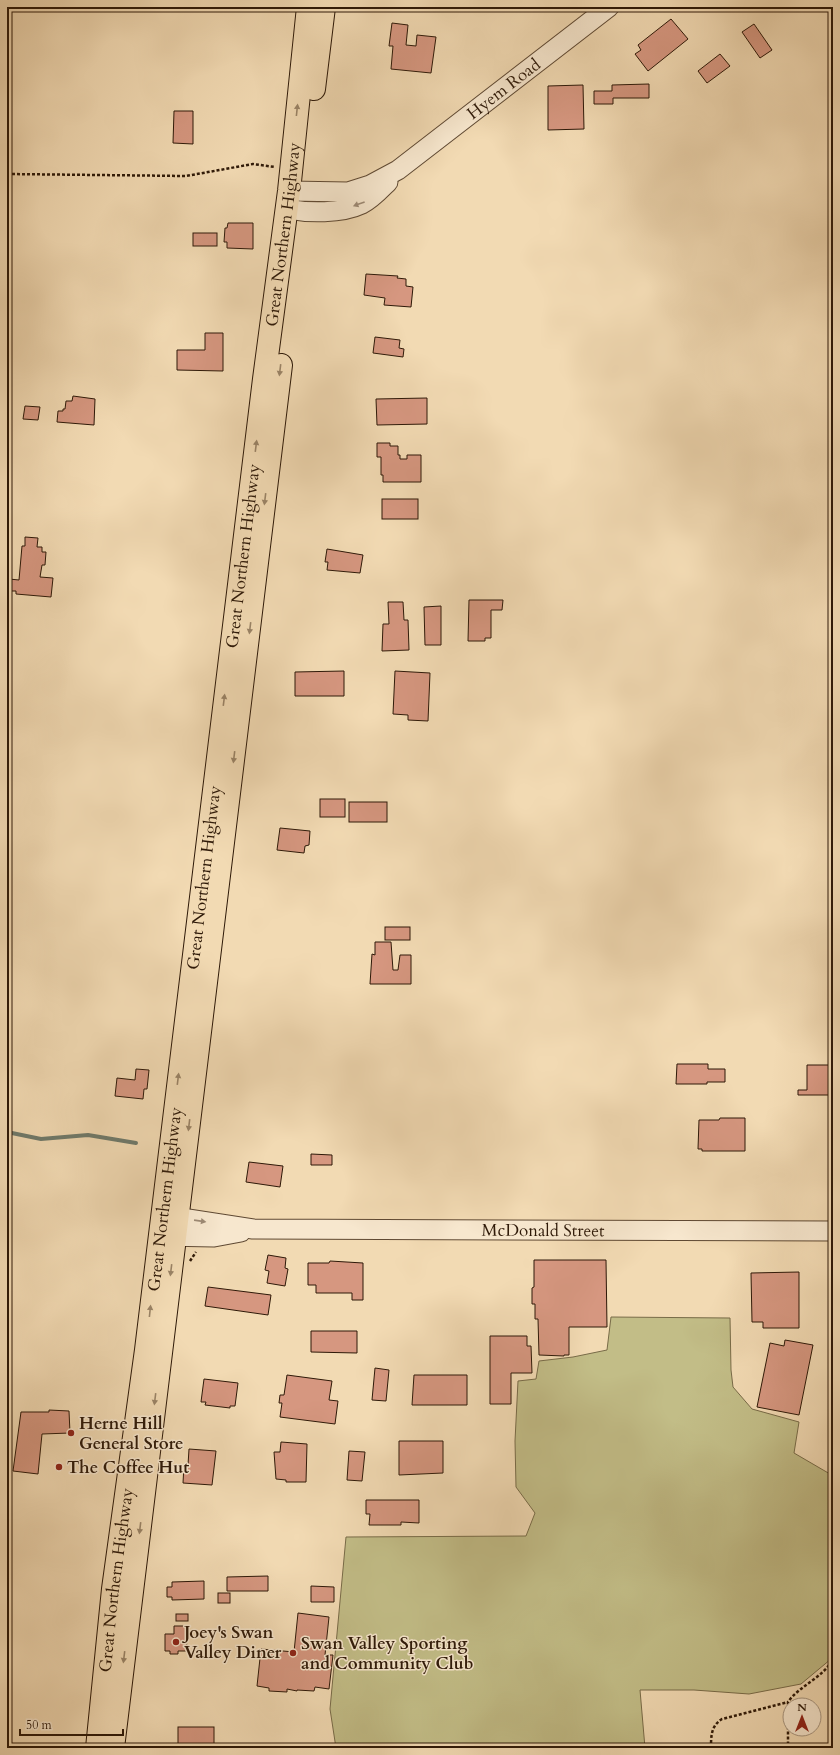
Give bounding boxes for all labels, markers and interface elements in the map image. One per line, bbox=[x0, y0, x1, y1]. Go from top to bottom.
street label: Hyem Road bbox=[462, 53, 545, 125]
one-way arrow bbox=[294, 104, 301, 116]
street label: Great Northern Highway bbox=[260, 141, 306, 328]
one-way arrow bbox=[352, 202, 364, 208]
one-way arrow bbox=[277, 364, 284, 376]
one-way arrow bbox=[253, 440, 259, 452]
street label: Great Northern Highway bbox=[220, 463, 266, 649]
one-way arrow bbox=[262, 493, 268, 505]
one-way arrow bbox=[246, 622, 253, 634]
one-way arrow bbox=[221, 694, 228, 706]
one-way arrow bbox=[231, 751, 237, 763]
street label: Great Northern Highway bbox=[181, 784, 227, 971]
one-way arrow bbox=[175, 1073, 181, 1085]
street label: Great Northern Highway bbox=[142, 1106, 187, 1293]
one-way arrow bbox=[186, 1119, 193, 1131]
one-way arrow bbox=[194, 1218, 206, 1224]
street label: McDonald Street bbox=[482, 1219, 605, 1242]
one-way arrow bbox=[168, 1264, 174, 1276]
one-way arrow bbox=[147, 1305, 154, 1317]
one-way arrow bbox=[152, 1393, 159, 1405]
place label: Herne Hill General Store bbox=[79, 1412, 183, 1455]
marker: Herne Hill General Store bbox=[66, 1428, 76, 1438]
place label: The Coffee Hut bbox=[67, 1456, 189, 1479]
marker: The Coffee Hut bbox=[54, 1462, 64, 1472]
street label: Great Northern Highway bbox=[94, 1487, 139, 1673]
one-way arrow bbox=[137, 1522, 143, 1534]
place label: Joey's Swan Valley Diner bbox=[181, 1621, 282, 1664]
place label: Swan Valley Sporting and Community Club bbox=[301, 1632, 473, 1675]
marker: Joey's Swan Valley Diner bbox=[171, 1637, 181, 1647]
marker: Swan Valley Sporting and Community Club bbox=[288, 1648, 298, 1658]
one-way arrow bbox=[121, 1651, 127, 1663]
north arrow bbox=[782, 1697, 822, 1737]
text: N bbox=[797, 1700, 807, 1715]
scale bar bbox=[20, 1711, 123, 1737]
text: 50 m bbox=[26, 1717, 53, 1733]

